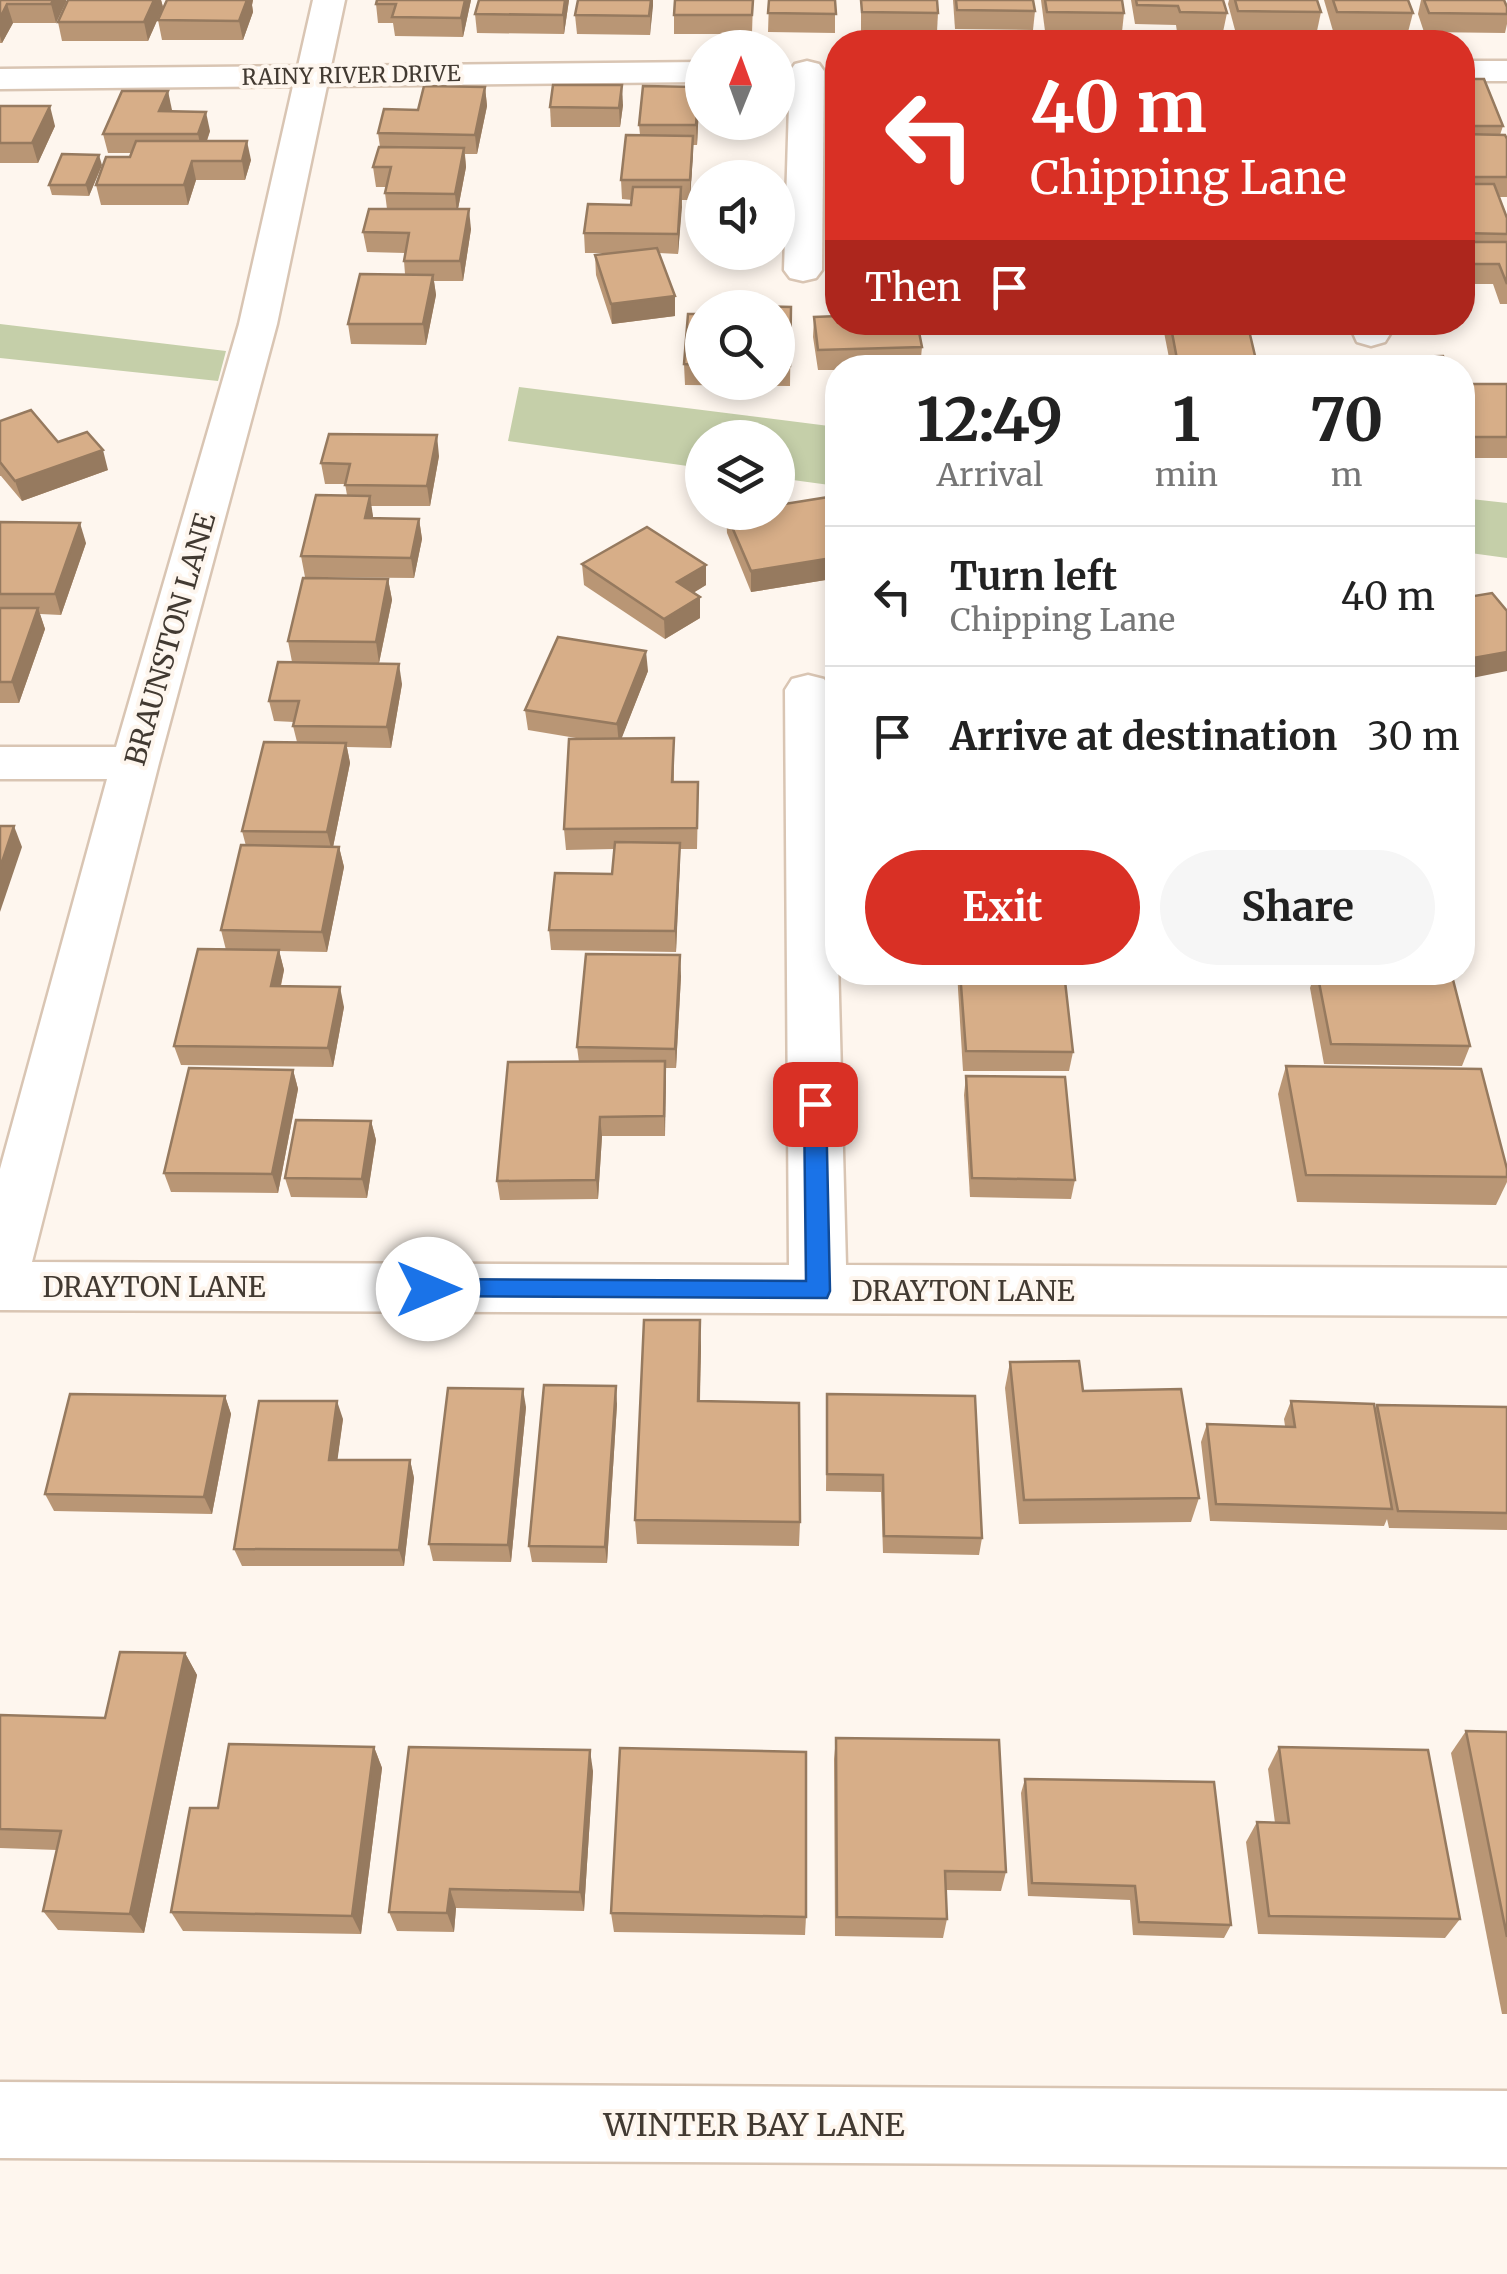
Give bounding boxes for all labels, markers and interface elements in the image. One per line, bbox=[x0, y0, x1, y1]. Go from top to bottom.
north arrow bbox=[685, 30, 795, 140]
map controls bbox=[685, 30, 795, 530]
street label: RAINY RIVER DRIVE bbox=[241, 59, 461, 91]
text: 40 m bbox=[1030, 63, 1207, 151]
icon: left bbox=[865, 70, 995, 200]
text: Chipping Lane bbox=[1030, 150, 1347, 206]
button: sound bbox=[685, 160, 795, 270]
icon: arrive bbox=[982, 260, 1037, 315]
text: Then bbox=[865, 264, 962, 311]
button: search bbox=[685, 290, 795, 400]
text: 12:49 bbox=[917, 382, 1063, 457]
text: 1 bbox=[1172, 382, 1200, 457]
text: 70 bbox=[1310, 382, 1383, 457]
button: layers bbox=[685, 420, 795, 530]
text: Arrival bbox=[936, 455, 1043, 495]
text: min bbox=[1155, 455, 1218, 495]
text: m bbox=[1331, 455, 1362, 495]
street label: BRAUNSTON LANE bbox=[117, 508, 223, 769]
text: Turn left bbox=[950, 553, 1117, 600]
icon: left bbox=[865, 569, 920, 624]
text: 40 m bbox=[1341, 573, 1435, 620]
text: Chipping Lane bbox=[950, 600, 1175, 640]
icon: arrive bbox=[865, 709, 920, 764]
text: Arrive at destination bbox=[950, 713, 1337, 760]
text: 30 m bbox=[1367, 713, 1460, 760]
button: Exit bbox=[865, 850, 1140, 965]
button: Share bbox=[1160, 850, 1435, 965]
pin bbox=[773, 1062, 858, 1147]
icon: arrive bbox=[788, 1077, 843, 1132]
position arrow bbox=[376, 1237, 480, 1341]
street label: DRAYTON LANE bbox=[43, 1269, 266, 1305]
street label: DRAYTON LANE bbox=[852, 1273, 1075, 1309]
street label: WINTER BAY LANE bbox=[602, 2105, 905, 2145]

